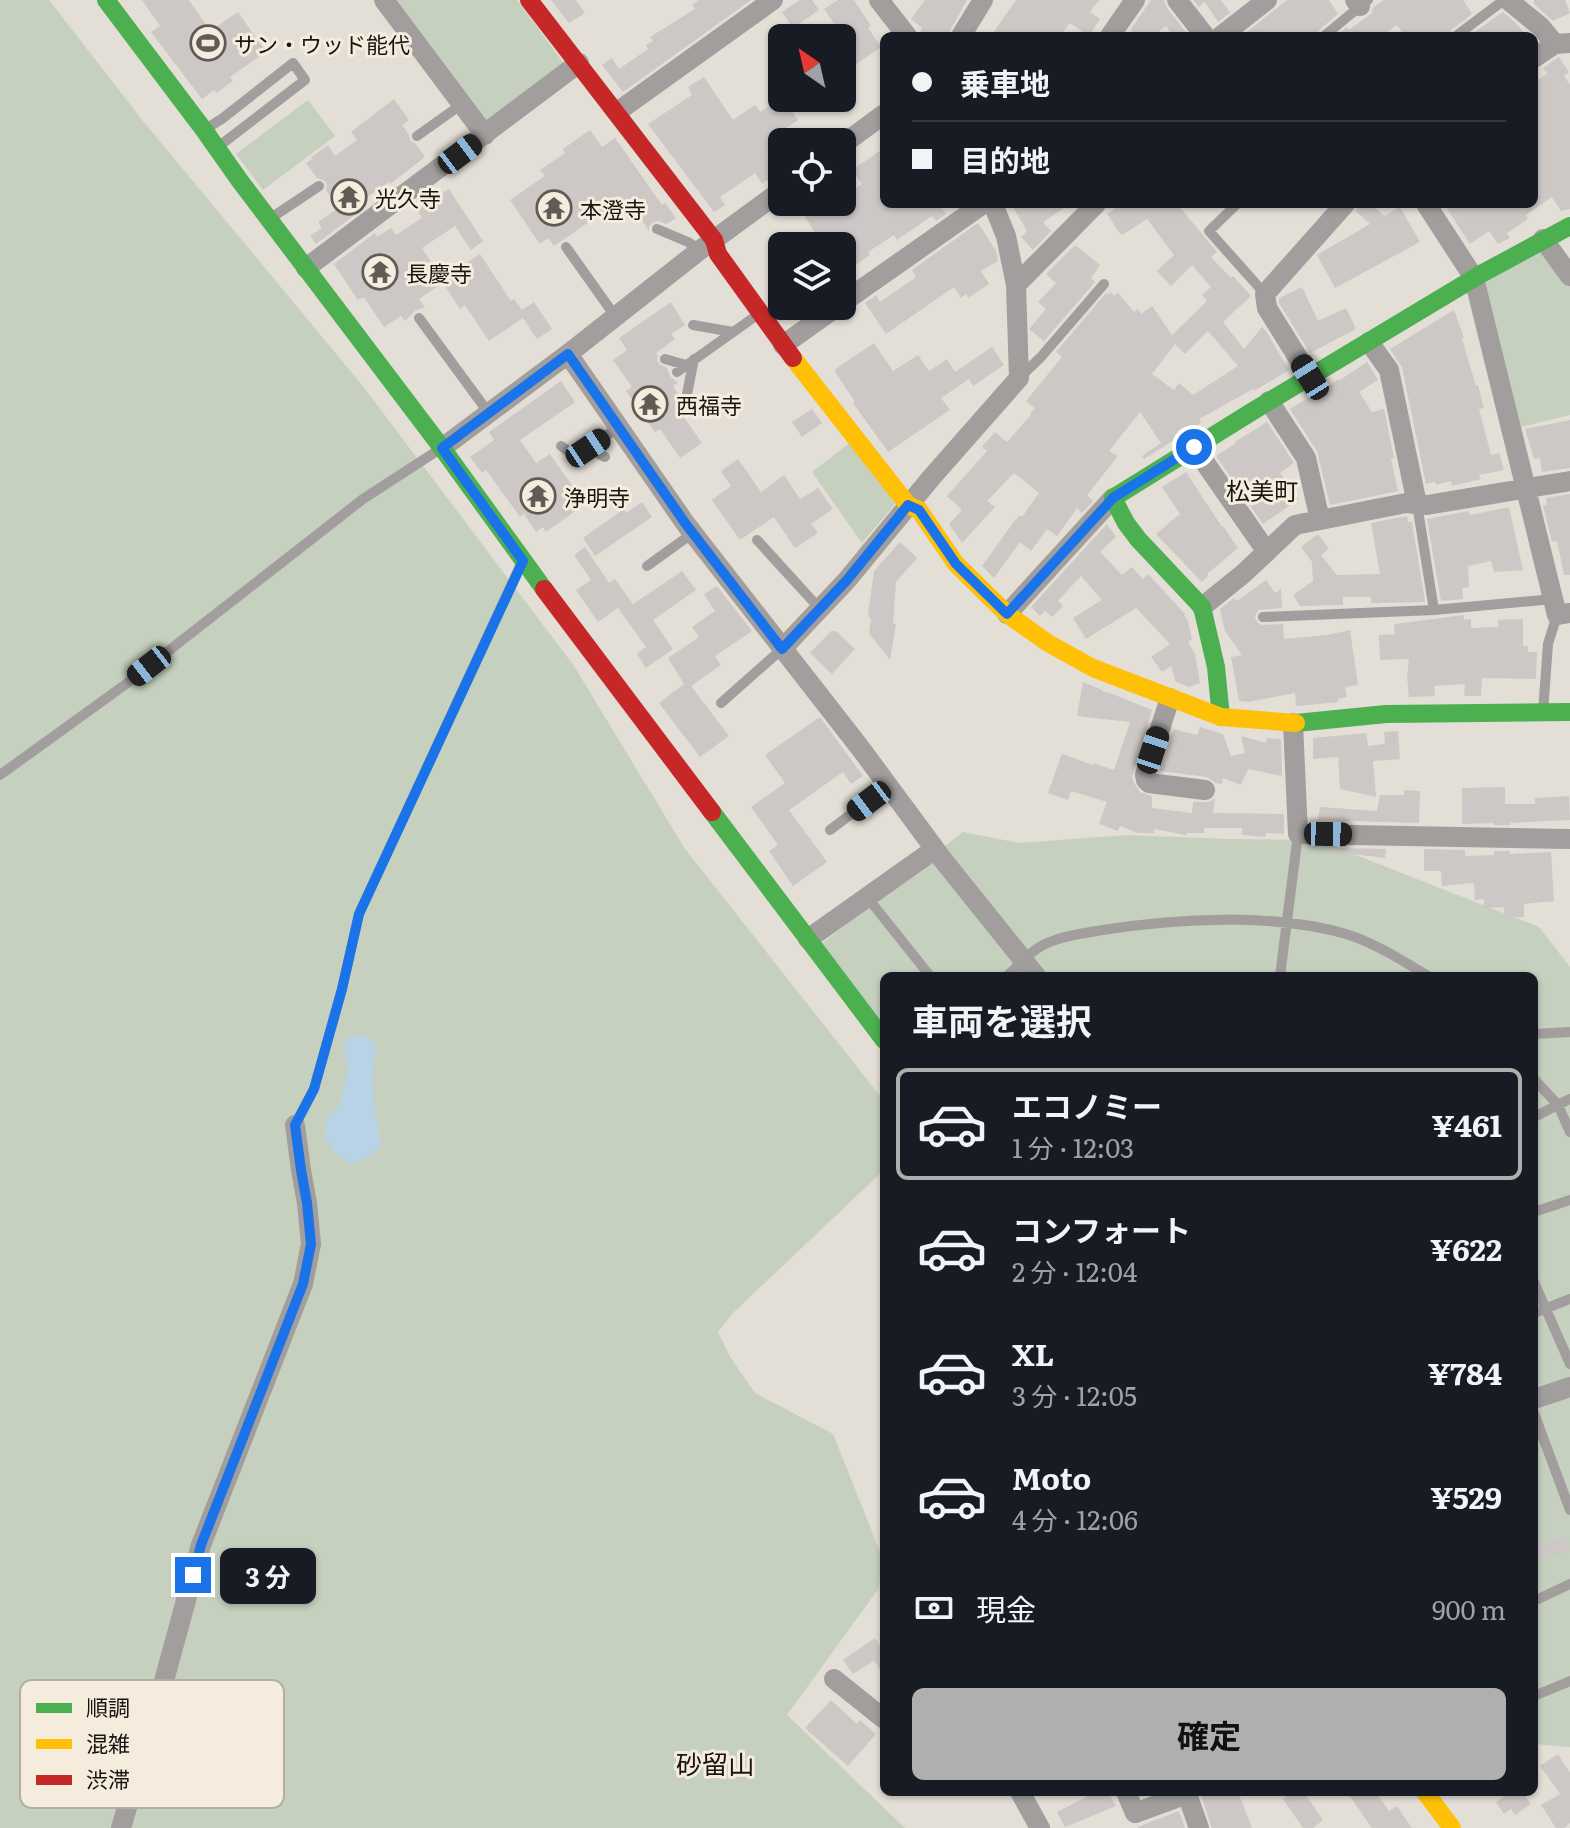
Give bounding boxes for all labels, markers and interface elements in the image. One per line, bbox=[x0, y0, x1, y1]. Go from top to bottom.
sports icon: サン・ウッド能代 bbox=[189, 24, 227, 62]
north arrow bbox=[768, 24, 856, 112]
map controls bbox=[768, 24, 856, 320]
place label: サン・ウッド能代 bbox=[234, 27, 410, 60]
text: 乗車地 bbox=[960, 60, 1050, 104]
button: locate bbox=[768, 128, 856, 216]
car bbox=[434, 130, 486, 178]
text: 目的地 bbox=[960, 137, 1050, 181]
temple icon: 光久寺 bbox=[330, 178, 368, 216]
place label: 光久寺 bbox=[375, 181, 441, 214]
temple icon: 本澄寺 bbox=[535, 189, 573, 227]
place label: 本澄寺 bbox=[580, 192, 646, 225]
button: layers bbox=[768, 232, 856, 320]
temple icon: 長慶寺 bbox=[361, 253, 399, 291]
place label: 長慶寺 bbox=[406, 256, 472, 289]
car bbox=[1287, 350, 1333, 404]
temple icon: 西福寺 bbox=[631, 385, 669, 423]
place label: 西福寺 bbox=[676, 388, 742, 421]
car bbox=[561, 425, 615, 471]
route start bbox=[1176, 429, 1212, 465]
district label: 松美町 bbox=[1226, 472, 1298, 507]
temple icon: 浄明寺 bbox=[519, 477, 557, 515]
place label: 浄明寺 bbox=[564, 480, 630, 513]
car bbox=[123, 642, 175, 690]
car bbox=[1134, 723, 1172, 777]
car bbox=[843, 777, 895, 825]
car bbox=[1304, 822, 1352, 846]
text: 車両を選択 bbox=[912, 993, 1092, 1046]
text: エコノミー bbox=[1012, 1083, 1162, 1127]
icon: car bbox=[916, 1088, 988, 1160]
text: ¥461 bbox=[1432, 1102, 1502, 1146]
text: 1 分 · 12:03 bbox=[1012, 1127, 1134, 1166]
text: コンフォート bbox=[1012, 1207, 1191, 1251]
icon: car bbox=[916, 1212, 988, 1284]
text: ¥622 bbox=[1430, 1226, 1502, 1270]
text: 2 分 · 12:04 bbox=[1012, 1251, 1137, 1290]
text: XL bbox=[1012, 1331, 1054, 1375]
icon: car bbox=[916, 1336, 988, 1408]
text: ¥784 bbox=[1428, 1350, 1502, 1394]
text: 3 分 · 12:05 bbox=[1012, 1375, 1137, 1414]
text: Moto bbox=[1012, 1455, 1091, 1499]
icon: car bbox=[916, 1460, 988, 1532]
text: ¥529 bbox=[1430, 1474, 1502, 1518]
text: 4 分 · 12:06 bbox=[1012, 1499, 1138, 1538]
callout: 3 分 bbox=[221, 1547, 317, 1603]
text: 3 分 bbox=[245, 1556, 291, 1595]
route end bbox=[175, 1557, 211, 1593]
icon: cash bbox=[912, 1586, 956, 1630]
text: 現金 bbox=[976, 1586, 1036, 1630]
text: 900 m bbox=[1432, 1589, 1506, 1628]
legend bbox=[20, 1680, 284, 1808]
button: 確定 bbox=[912, 1688, 1506, 1780]
text: 順調 bbox=[86, 1690, 130, 1723]
text: 混雑 bbox=[86, 1726, 130, 1759]
district label: 砂留山 bbox=[676, 1743, 754, 1782]
text: 渋滞 bbox=[86, 1762, 130, 1795]

